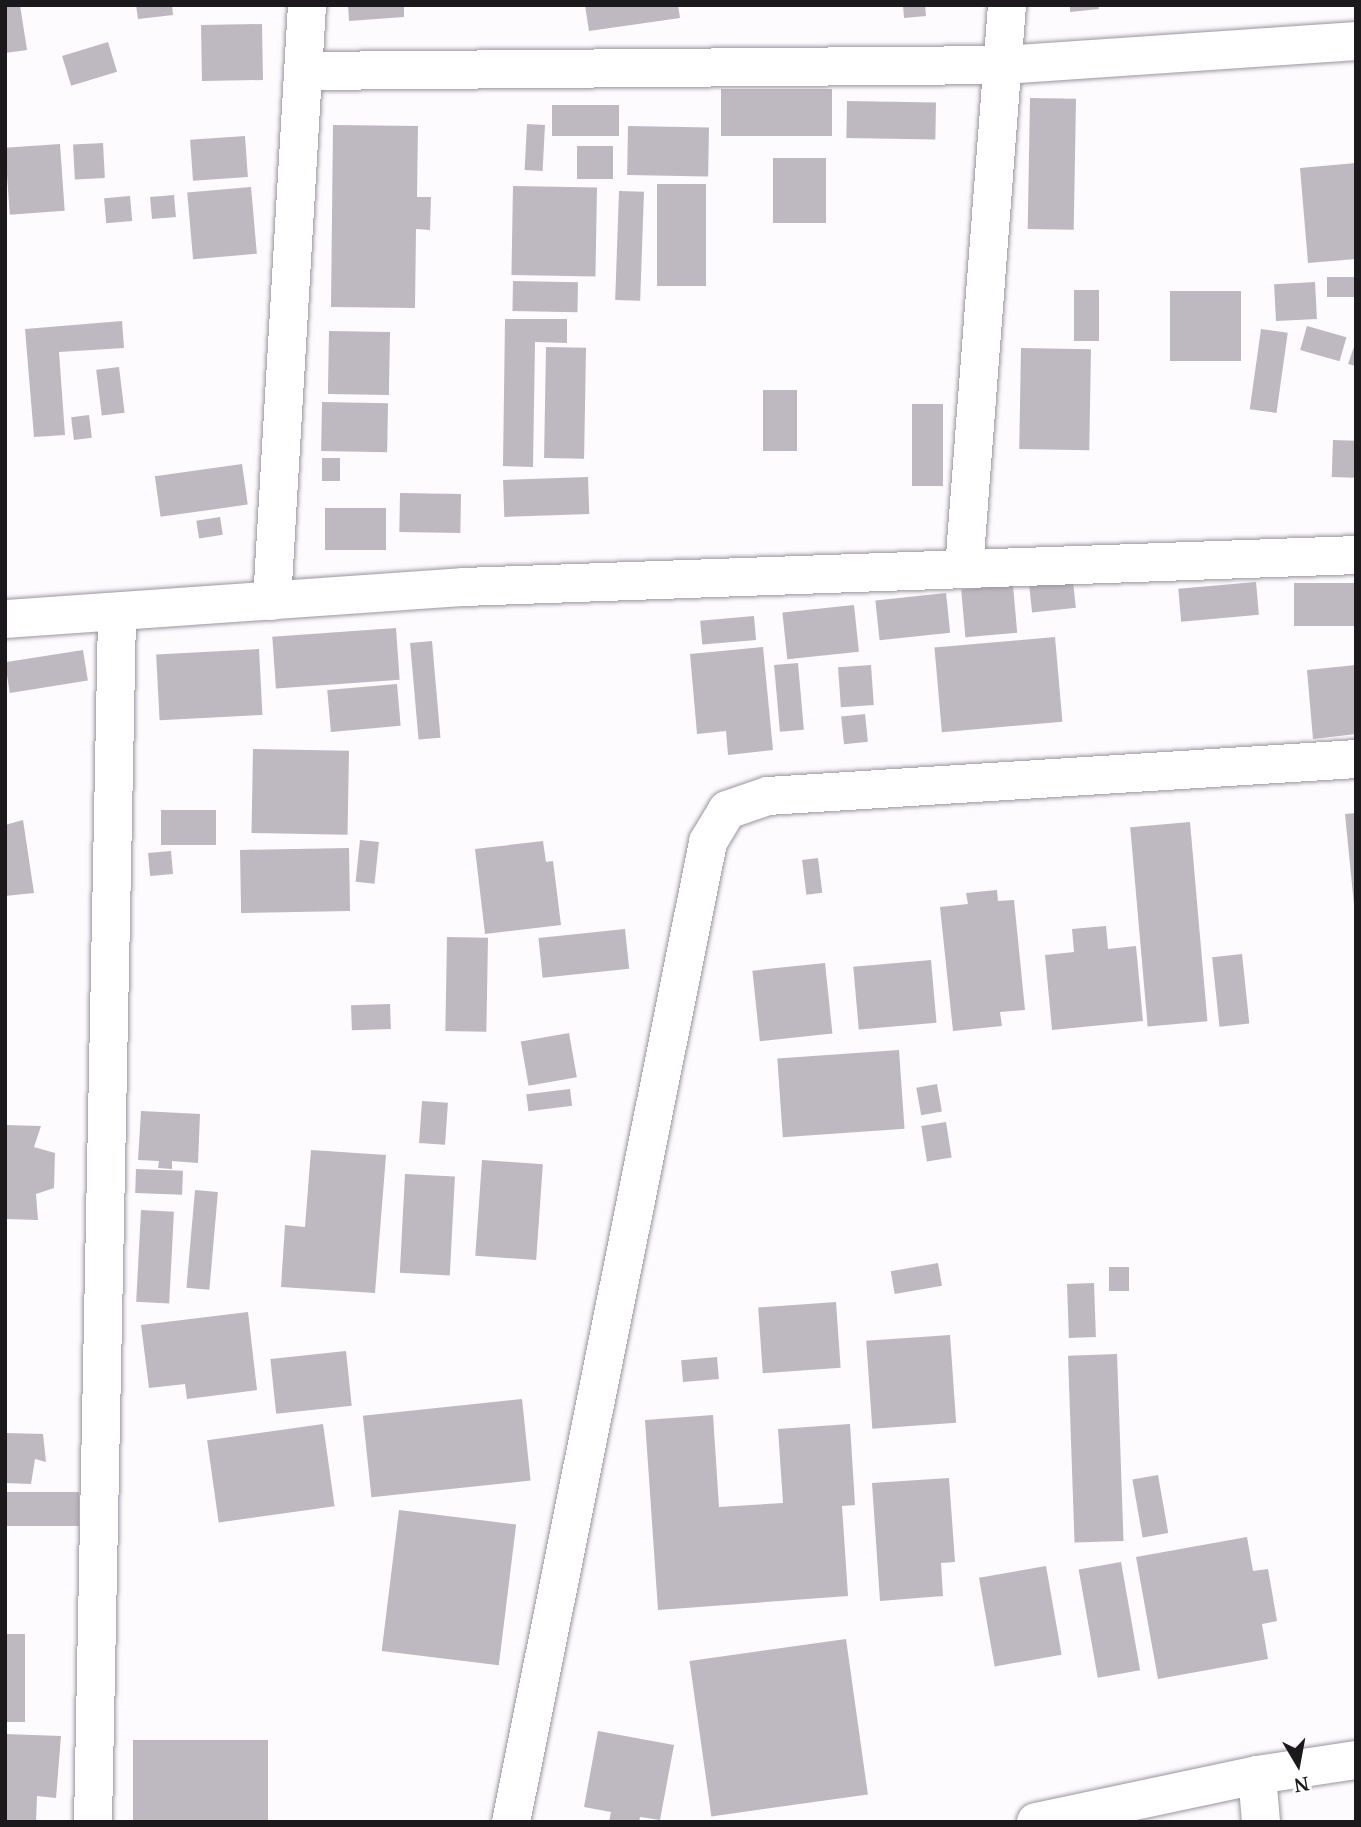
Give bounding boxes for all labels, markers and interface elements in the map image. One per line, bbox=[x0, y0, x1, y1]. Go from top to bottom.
north arrow bbox=[1263, 1729, 1333, 1799]
text: N bbox=[1292, 1771, 1311, 1799]

